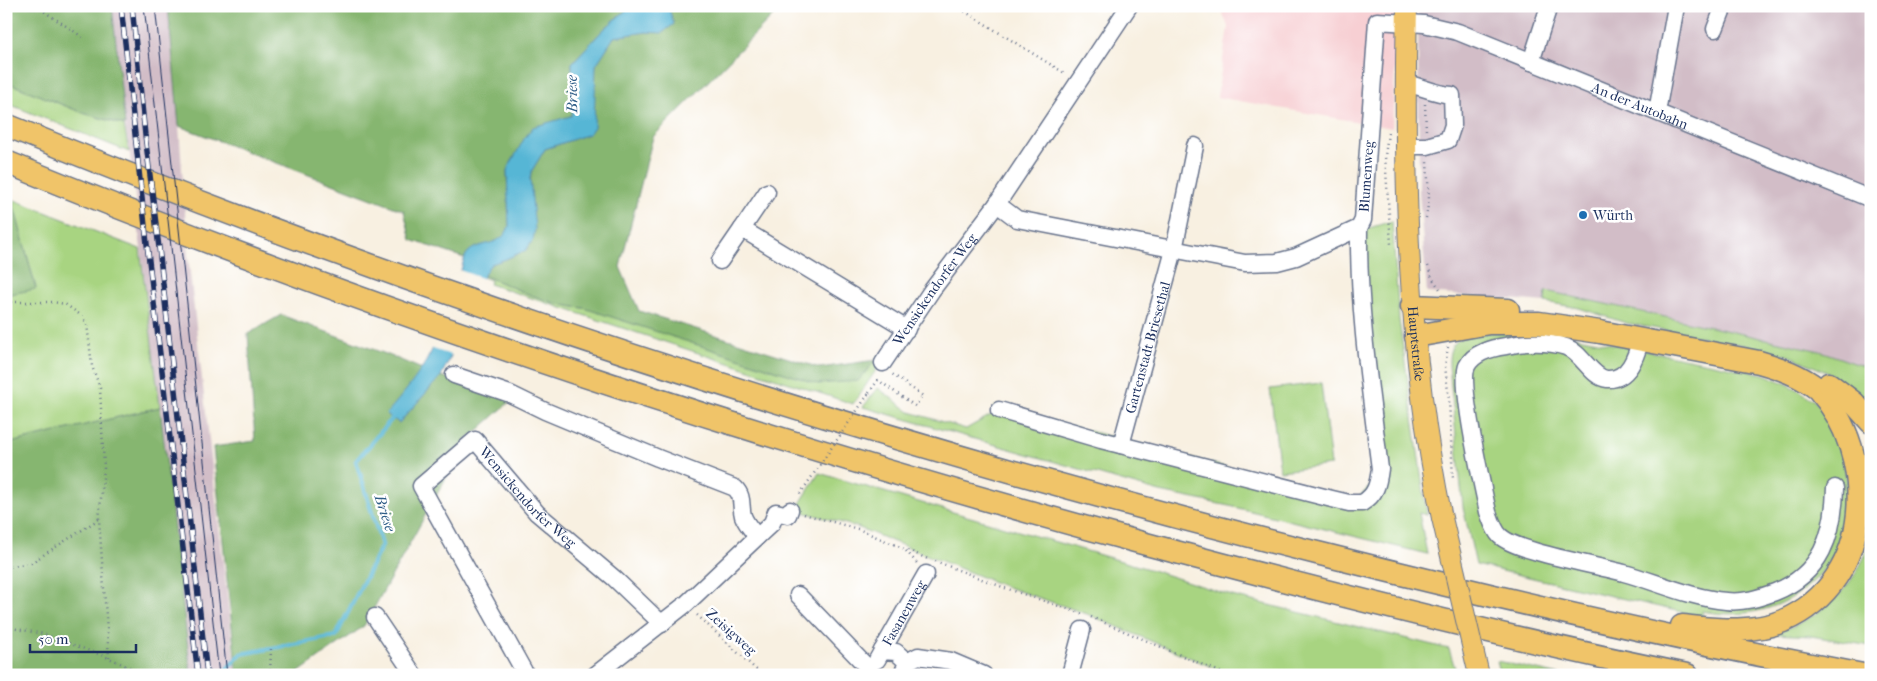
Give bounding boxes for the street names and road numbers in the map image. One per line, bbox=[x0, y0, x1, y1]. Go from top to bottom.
street label: An der Autobahn bbox=[1588, 78, 1691, 133]
street label: Blumenweg bbox=[1355, 139, 1377, 213]
street label: Wensickendorfer Weg bbox=[888, 230, 981, 349]
street label: Gartenstadt Briesethal bbox=[1121, 279, 1174, 415]
street label: Hauptstraße bbox=[1404, 306, 1428, 382]
street label: Wensickendorfer Weg bbox=[475, 442, 580, 551]
street label: Fasanenweg bbox=[878, 576, 930, 649]
street label: Zeisigweg bbox=[702, 605, 760, 659]

